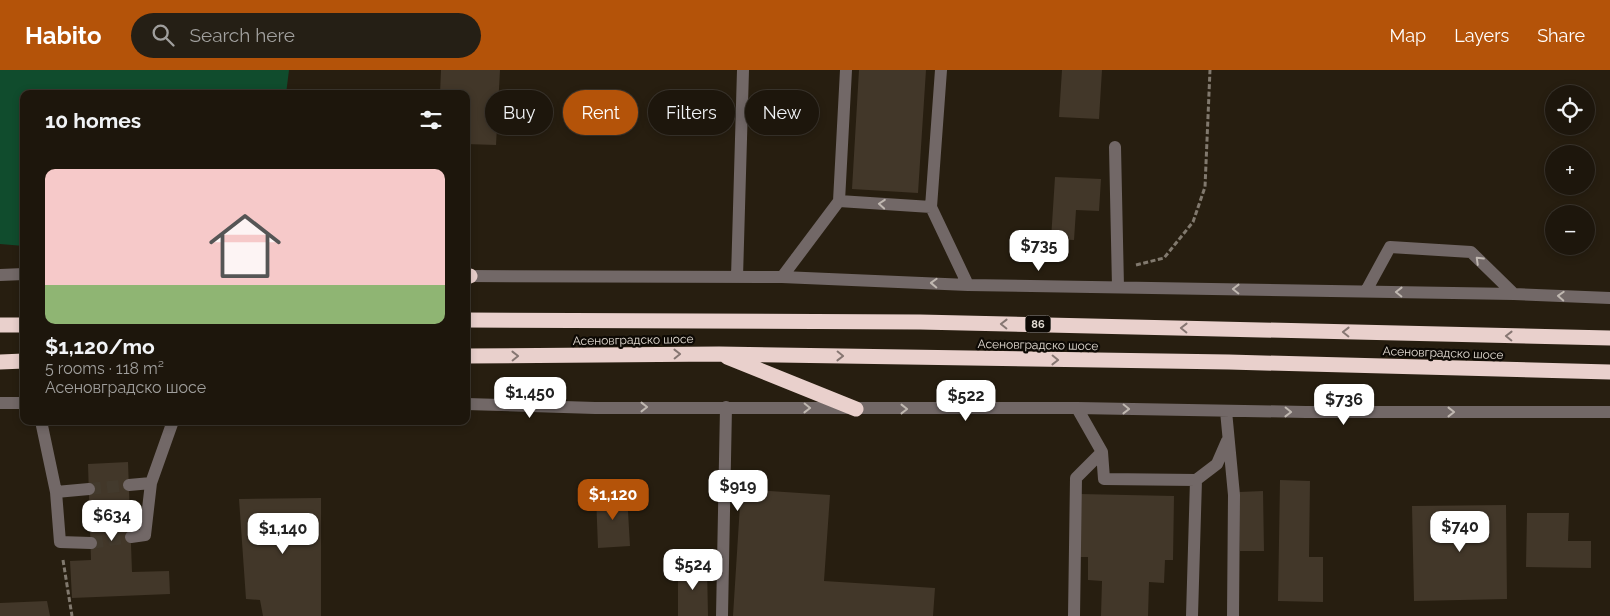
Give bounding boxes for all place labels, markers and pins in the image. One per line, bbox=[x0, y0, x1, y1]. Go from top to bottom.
pin: $735 bbox=[1009, 230, 1069, 272]
pin: $1,450 bbox=[489, 376, 571, 419]
pin: $522 bbox=[936, 380, 996, 422]
pin: $736 bbox=[1314, 384, 1374, 426]
pin: $919 bbox=[708, 470, 768, 512]
pin: $1,120 bbox=[572, 478, 654, 521]
pin: $634 bbox=[82, 500, 142, 542]
pin: $740 bbox=[1430, 510, 1490, 553]
pin: $1,140 bbox=[242, 512, 324, 555]
pin: $524 bbox=[663, 548, 723, 591]

